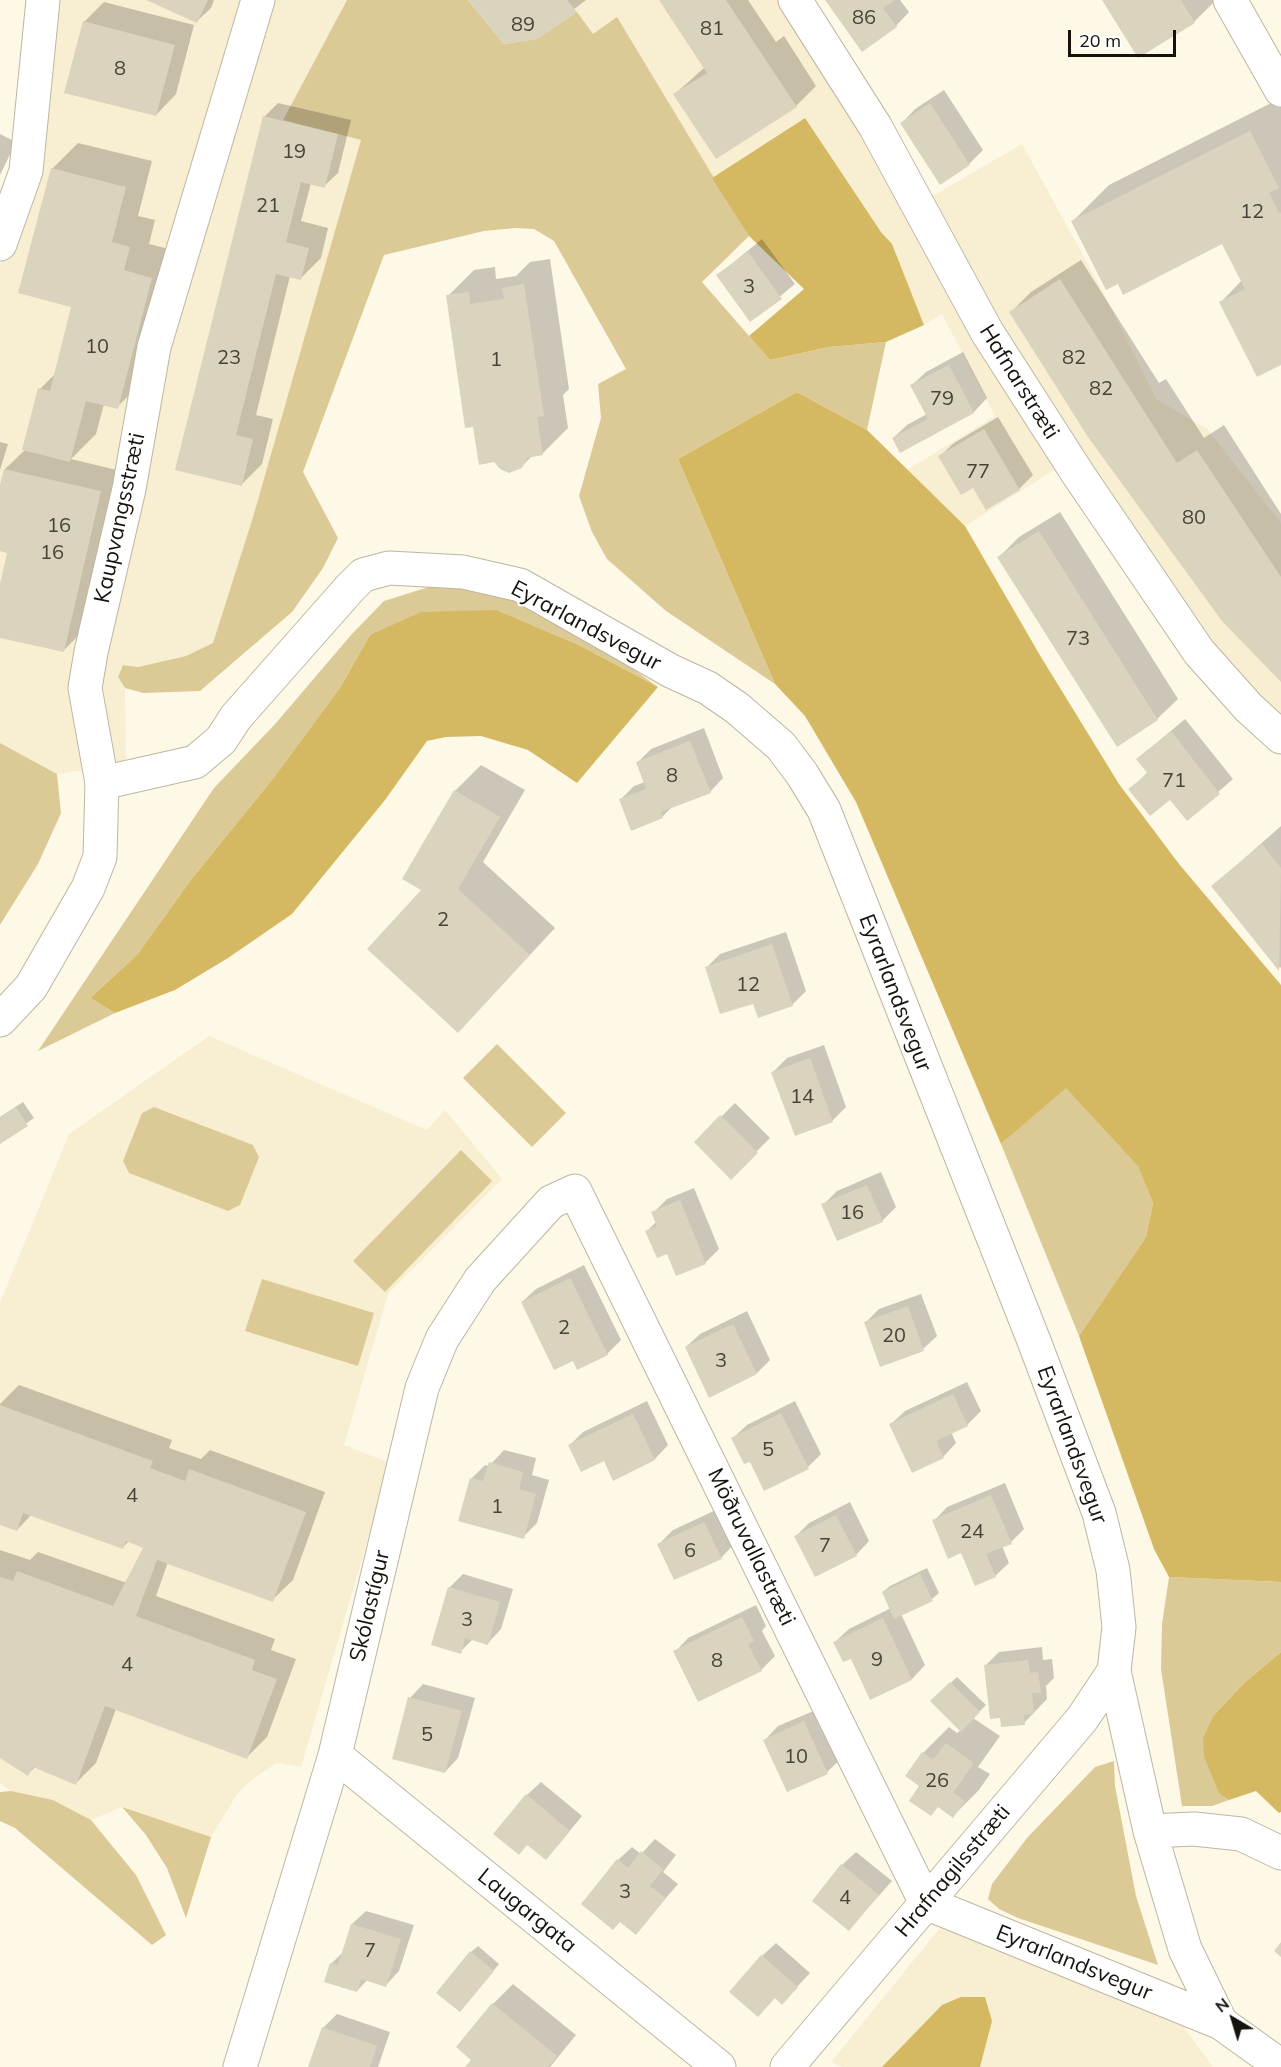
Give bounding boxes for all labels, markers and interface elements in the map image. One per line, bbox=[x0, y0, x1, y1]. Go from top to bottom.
house number: 86 bbox=[852, 6, 876, 30]
house number: 89 bbox=[511, 13, 535, 37]
house number: 81 bbox=[700, 17, 724, 41]
scale bar bbox=[1071, 18, 1179, 56]
text: 20 m bbox=[1079, 29, 1121, 52]
house number: 8 bbox=[114, 57, 126, 81]
house number: 19 bbox=[282, 140, 306, 164]
house number: 21 bbox=[256, 194, 280, 218]
house number: 12 bbox=[1240, 200, 1264, 224]
house number: 3 bbox=[743, 275, 755, 299]
street label: Hafnarstræti bbox=[973, 320, 1065, 444]
house number: 10 bbox=[85, 335, 109, 359]
house number: 23 bbox=[217, 346, 241, 370]
house number: 82 bbox=[1062, 346, 1086, 370]
house number: 1 bbox=[490, 348, 502, 372]
house number: 82 bbox=[1089, 377, 1113, 401]
house number: 79 bbox=[930, 387, 954, 411]
street label: Kaupvangsstræti bbox=[89, 430, 151, 606]
house number: 77 bbox=[966, 460, 990, 484]
house number: 80 bbox=[1182, 506, 1206, 530]
house number: 16 bbox=[47, 514, 71, 538]
house number: 16 bbox=[40, 541, 64, 565]
street label: Eyrarlandsvegur bbox=[506, 575, 666, 677]
house number: 73 bbox=[1066, 627, 1090, 651]
house number: 8 bbox=[666, 764, 678, 788]
house number: 71 bbox=[1162, 769, 1186, 793]
house number: 2 bbox=[437, 908, 449, 932]
street label: Eyrarlandsvegur bbox=[853, 911, 937, 1075]
house number: 12 bbox=[736, 973, 760, 997]
house number: 14 bbox=[790, 1085, 814, 1109]
house number: 16 bbox=[840, 1201, 864, 1225]
house number: 2 bbox=[558, 1316, 570, 1340]
house number: 20 bbox=[882, 1324, 906, 1348]
house number: 3 bbox=[715, 1349, 727, 1373]
street label: Eyrarlandsvegur bbox=[1031, 1362, 1113, 1528]
house number: 5 bbox=[762, 1438, 774, 1462]
street label: Möðruvallastræti bbox=[701, 1464, 801, 1630]
house number: 4 bbox=[126, 1484, 138, 1508]
house number: 1 bbox=[491, 1495, 503, 1519]
house number: 24 bbox=[960, 1520, 984, 1544]
house number: 7 bbox=[819, 1534, 831, 1558]
house number: 6 bbox=[684, 1539, 696, 1563]
street label: Skólastígur bbox=[344, 1548, 396, 1664]
house number: 3 bbox=[461, 1608, 473, 1632]
house number: 9 bbox=[871, 1648, 883, 1672]
house number: 8 bbox=[711, 1649, 723, 1673]
house number: 4 bbox=[121, 1653, 133, 1677]
house number: 5 bbox=[421, 1723, 433, 1747]
house number: 10 bbox=[784, 1745, 808, 1769]
house number: 26 bbox=[925, 1769, 949, 1793]
street label: Hrafnagilsstræti bbox=[890, 1799, 1016, 1943]
street label: Laugargata bbox=[472, 1863, 582, 1959]
house number: 3 bbox=[619, 1880, 631, 1904]
house number: 4 bbox=[839, 1886, 851, 1910]
street label: Eyrarlandsvegur bbox=[992, 1920, 1156, 2006]
house number: 7 bbox=[364, 1939, 376, 1963]
north arrow bbox=[1203, 1989, 1263, 2049]
text: N bbox=[1211, 1993, 1233, 2016]

